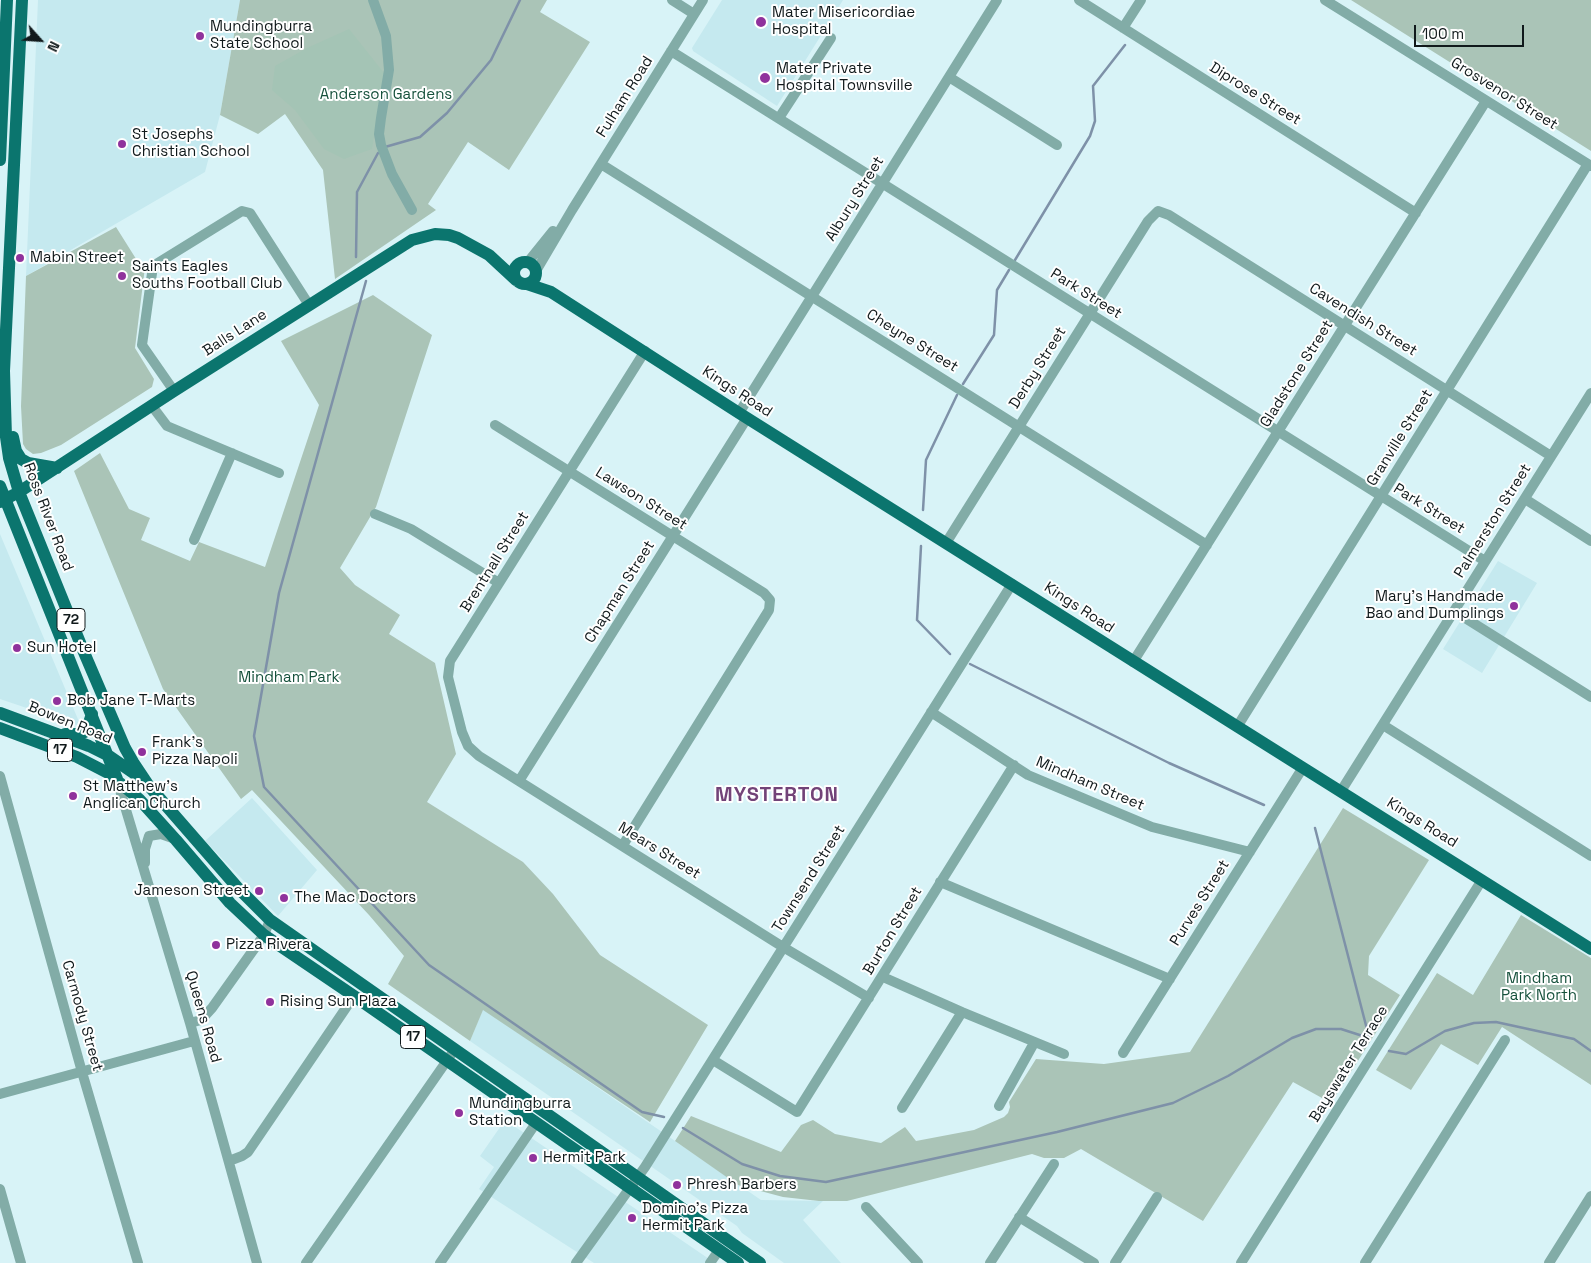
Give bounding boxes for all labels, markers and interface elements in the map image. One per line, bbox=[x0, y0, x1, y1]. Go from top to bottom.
place label: Mater Misericordiae Hospital bbox=[772, 4, 915, 39]
north arrow bbox=[15, 15, 65, 65]
marker: Mater Misericordiae Hospital bbox=[754, 15, 768, 29]
scale bar bbox=[1416, 15, 1526, 47]
place label: Mundingburra State School bbox=[210, 18, 312, 53]
text: 100 m bbox=[1422, 24, 1464, 43]
marker: Mundingburra State School bbox=[194, 30, 206, 42]
text: N bbox=[43, 38, 64, 55]
street label: Fulham Road bbox=[593, 53, 657, 141]
street label: Grosvenor Street bbox=[1447, 54, 1561, 134]
street label: Diprose Street bbox=[1206, 59, 1304, 129]
place label: Mater Private Hospital Townsville bbox=[776, 60, 913, 95]
marker: Mater Private Hospital Townsville bbox=[758, 71, 772, 85]
park label: Anderson Gardens bbox=[320, 86, 452, 104]
place label: St Josephs Christian School bbox=[132, 126, 250, 161]
marker: St Josephs Christian School bbox=[116, 138, 128, 150]
street label: Albury Street bbox=[822, 153, 888, 245]
place label: Mabin Street bbox=[30, 249, 124, 267]
marker: Mabin Street bbox=[14, 252, 26, 264]
place label: Saints Eagles Souths Football Club bbox=[132, 258, 282, 293]
street label: Park Street bbox=[1047, 265, 1125, 323]
marker: Saints Eagles Souths Football Club bbox=[116, 270, 128, 282]
street label: Cavendish Street bbox=[1306, 280, 1420, 360]
street label: Balls Lane bbox=[200, 306, 270, 360]
street label: Cheyne Street bbox=[863, 306, 961, 376]
street label: Gladstone Street bbox=[1257, 317, 1337, 431]
street label: Derby Street bbox=[1006, 324, 1070, 412]
street label: Kings Road bbox=[698, 363, 776, 421]
street label: Granville Street bbox=[1363, 386, 1437, 490]
street label: Ross River Road bbox=[19, 460, 77, 574]
street label: Palmerston Street bbox=[1451, 461, 1535, 581]
street label: Lawson Street bbox=[592, 464, 690, 534]
street label: Park Street bbox=[1390, 480, 1468, 538]
street label: Brentnall Street bbox=[457, 508, 533, 616]
street label: Chapman Street bbox=[581, 537, 659, 647]
street label: Kings Road bbox=[1040, 579, 1118, 637]
place label: Mary's Handmade Bao and Dumplings bbox=[1365, 588, 1504, 623]
marker: Mary's Handmade Bao and Dumplings bbox=[1508, 600, 1520, 612]
road number: 72 bbox=[57, 608, 85, 632]
place label: Sun Hotel bbox=[27, 639, 96, 657]
marker: Sun Hotel bbox=[11, 642, 23, 654]
park label: Mindham Park bbox=[238, 669, 340, 687]
place label: Bob Jane T-Marts bbox=[67, 692, 195, 710]
marker: Bob Jane T-Marts bbox=[51, 695, 63, 707]
street label: Bowen Road bbox=[25, 698, 115, 748]
place label: Frank's Pizza Napoli bbox=[152, 734, 238, 769]
road number: 17 bbox=[48, 738, 72, 762]
marker: Frank's Pizza Napoli bbox=[136, 746, 148, 758]
street label: Mindham Street bbox=[1033, 753, 1147, 815]
place label: St Matthew's Anglican Church bbox=[83, 778, 201, 813]
district label: MYSTERTON bbox=[714, 784, 840, 808]
marker: St Matthew's Anglican Church bbox=[67, 790, 79, 802]
street label: Kings Road bbox=[1383, 794, 1461, 852]
street label: Mears Street bbox=[615, 819, 703, 883]
street label: Townsend Street bbox=[769, 822, 849, 936]
street label: Purves Street bbox=[1166, 857, 1234, 949]
place label: Jameson Street bbox=[134, 882, 249, 900]
street label: Burton Street bbox=[860, 884, 926, 978]
marker: Jameson Street bbox=[253, 885, 265, 897]
place label: The Mac Doctors bbox=[294, 889, 416, 907]
marker: The Mac Doctors bbox=[278, 892, 290, 904]
place label: Pizza Rivera bbox=[226, 936, 311, 954]
marker: Pizza Rivera bbox=[210, 939, 222, 951]
street label: Carmody Street bbox=[58, 958, 106, 1074]
street label: Queens Road bbox=[181, 969, 225, 1065]
park label: Mindham Park North bbox=[1501, 970, 1577, 1005]
place label: Rising Sun Plaza bbox=[280, 993, 397, 1011]
marker: Rising Sun Plaza bbox=[264, 996, 276, 1008]
street label: Bayswater Terrace bbox=[1306, 1002, 1392, 1126]
road number: 17 bbox=[400, 1026, 426, 1048]
place label: Mundingburra Station bbox=[469, 1095, 571, 1130]
marker: Mundingburra Station bbox=[453, 1107, 465, 1119]
place label: Hermit Park bbox=[543, 1149, 626, 1167]
marker: Hermit Park bbox=[527, 1152, 539, 1164]
place label: Phresh Barbers bbox=[687, 1176, 797, 1194]
marker: Phresh Barbers bbox=[671, 1179, 683, 1191]
place label: Domino's Pizza Hermit Park bbox=[642, 1200, 748, 1235]
marker: Domino's Pizza Hermit Park bbox=[626, 1212, 638, 1224]

